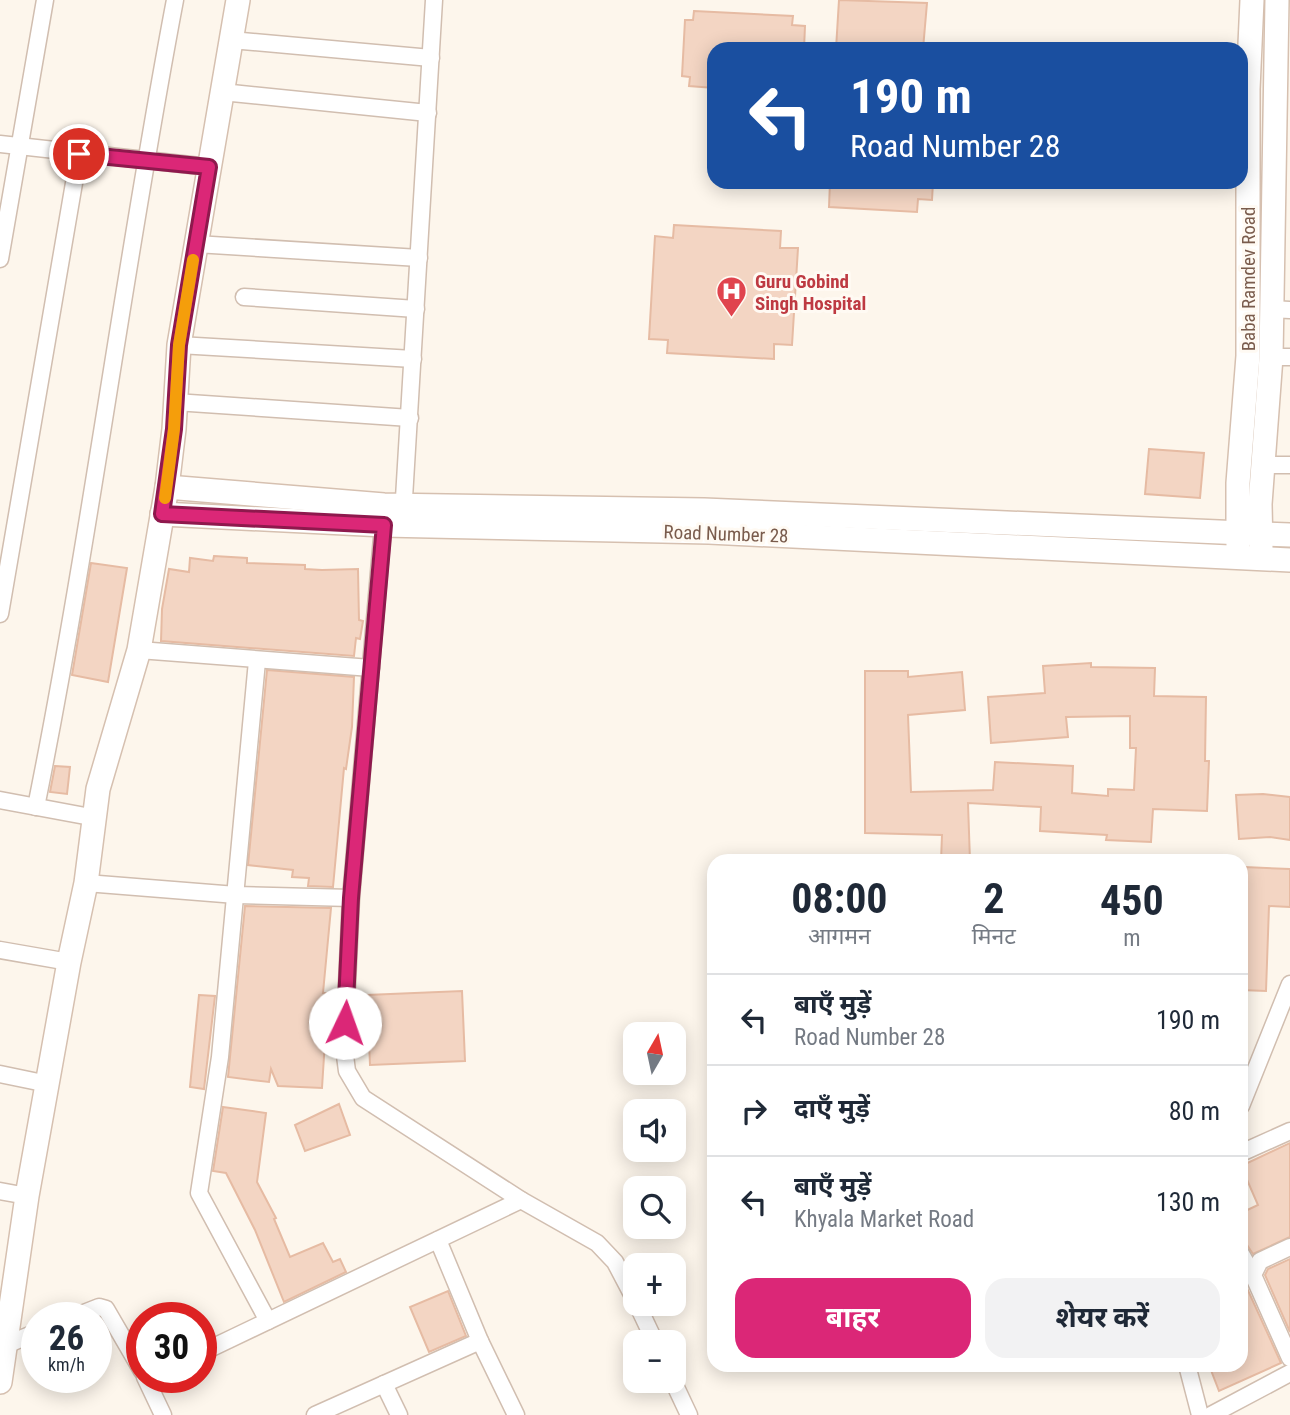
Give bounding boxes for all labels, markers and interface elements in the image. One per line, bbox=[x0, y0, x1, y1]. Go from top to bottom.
text: 190 m bbox=[850, 68, 972, 125]
icon: left bbox=[735, 70, 826, 161]
pin bbox=[49, 124, 109, 184]
text: Road Number 28 bbox=[850, 127, 1060, 165]
icon: arrive bbox=[60, 135, 98, 173]
street label: Baba Ramdev Road bbox=[1237, 207, 1260, 351]
place label: Guru Gobind Singh Hospital bbox=[755, 270, 866, 315]
hospital icon: Guru Gobind Singh Hospital bbox=[715, 275, 749, 319]
street label: Road Number 28 bbox=[663, 520, 789, 548]
text: 08:00 bbox=[791, 874, 888, 923]
text: 2 bbox=[983, 874, 1004, 923]
text: 450 bbox=[1100, 876, 1164, 925]
text: आगमन bbox=[808, 923, 871, 950]
text: मिनट bbox=[972, 923, 1016, 950]
text: m bbox=[1123, 925, 1141, 952]
position arrow bbox=[308, 986, 382, 1060]
text: बाएँ मुड़ें bbox=[794, 989, 871, 1019]
icon: left bbox=[735, 1001, 773, 1039]
text: 190 m bbox=[1156, 1005, 1220, 1035]
north arrow bbox=[623, 1022, 686, 1085]
map controls bbox=[623, 1022, 686, 1393]
text: Road Number 28 bbox=[794, 1024, 945, 1051]
icon: right bbox=[735, 1092, 773, 1130]
text: दाएँ मुड़ें bbox=[794, 1093, 870, 1123]
text: 80 m bbox=[1169, 1096, 1220, 1126]
button: sound bbox=[623, 1099, 686, 1162]
text: बाएँ मुड़ें bbox=[794, 1171, 871, 1201]
button: search bbox=[623, 1176, 686, 1239]
icon: left bbox=[735, 1183, 773, 1221]
text: 130 m bbox=[1156, 1187, 1220, 1217]
text: Khyala Market Road bbox=[794, 1206, 974, 1233]
button: + bbox=[623, 1253, 686, 1316]
button: बाहर bbox=[735, 1278, 971, 1358]
button: शेयर करें bbox=[985, 1278, 1220, 1358]
speed limit sign: 30 bbox=[126, 1302, 217, 1393]
text: 26 bbox=[49, 1318, 84, 1359]
button: − bbox=[623, 1330, 686, 1393]
text: km/h bbox=[48, 1354, 85, 1375]

